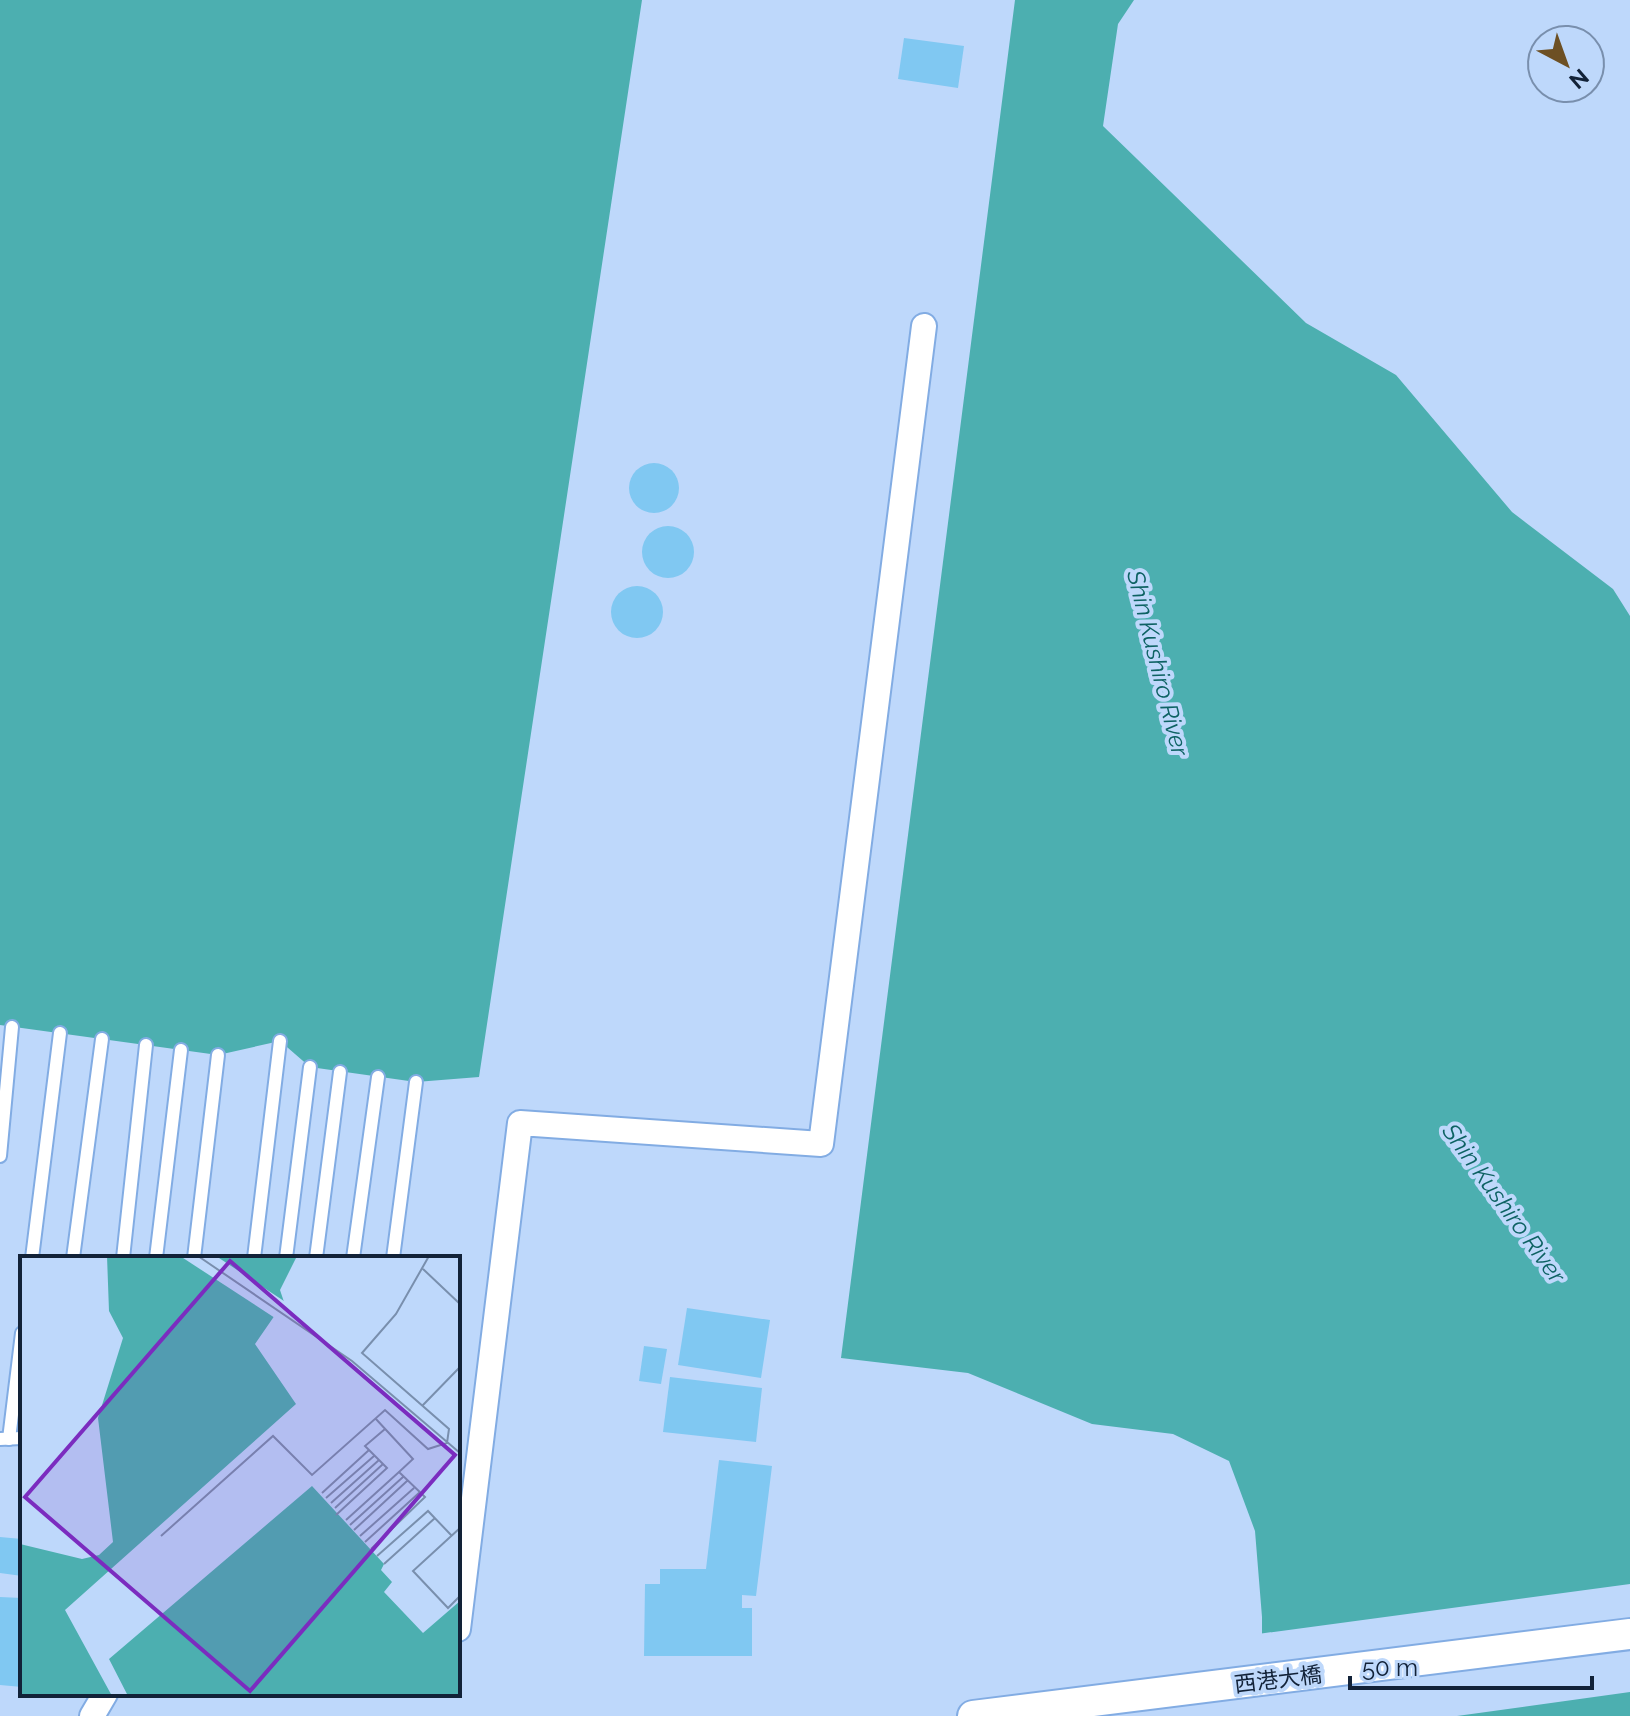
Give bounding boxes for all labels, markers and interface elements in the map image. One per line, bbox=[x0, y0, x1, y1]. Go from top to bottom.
north arrow bbox=[1526, 24, 1606, 104]
text: N bbox=[1564, 64, 1594, 94]
water label: Shin Kushiro River bbox=[1121, 566, 1195, 759]
water label: Shin Kushiro River bbox=[1436, 1117, 1572, 1289]
inset map bbox=[20, 1256, 460, 1696]
scale bar bbox=[1350, 1640, 1592, 1690]
text: 50 m bbox=[1362, 1653, 1418, 1682]
street label: 西港大橋 bbox=[1233, 1661, 1323, 1697]

